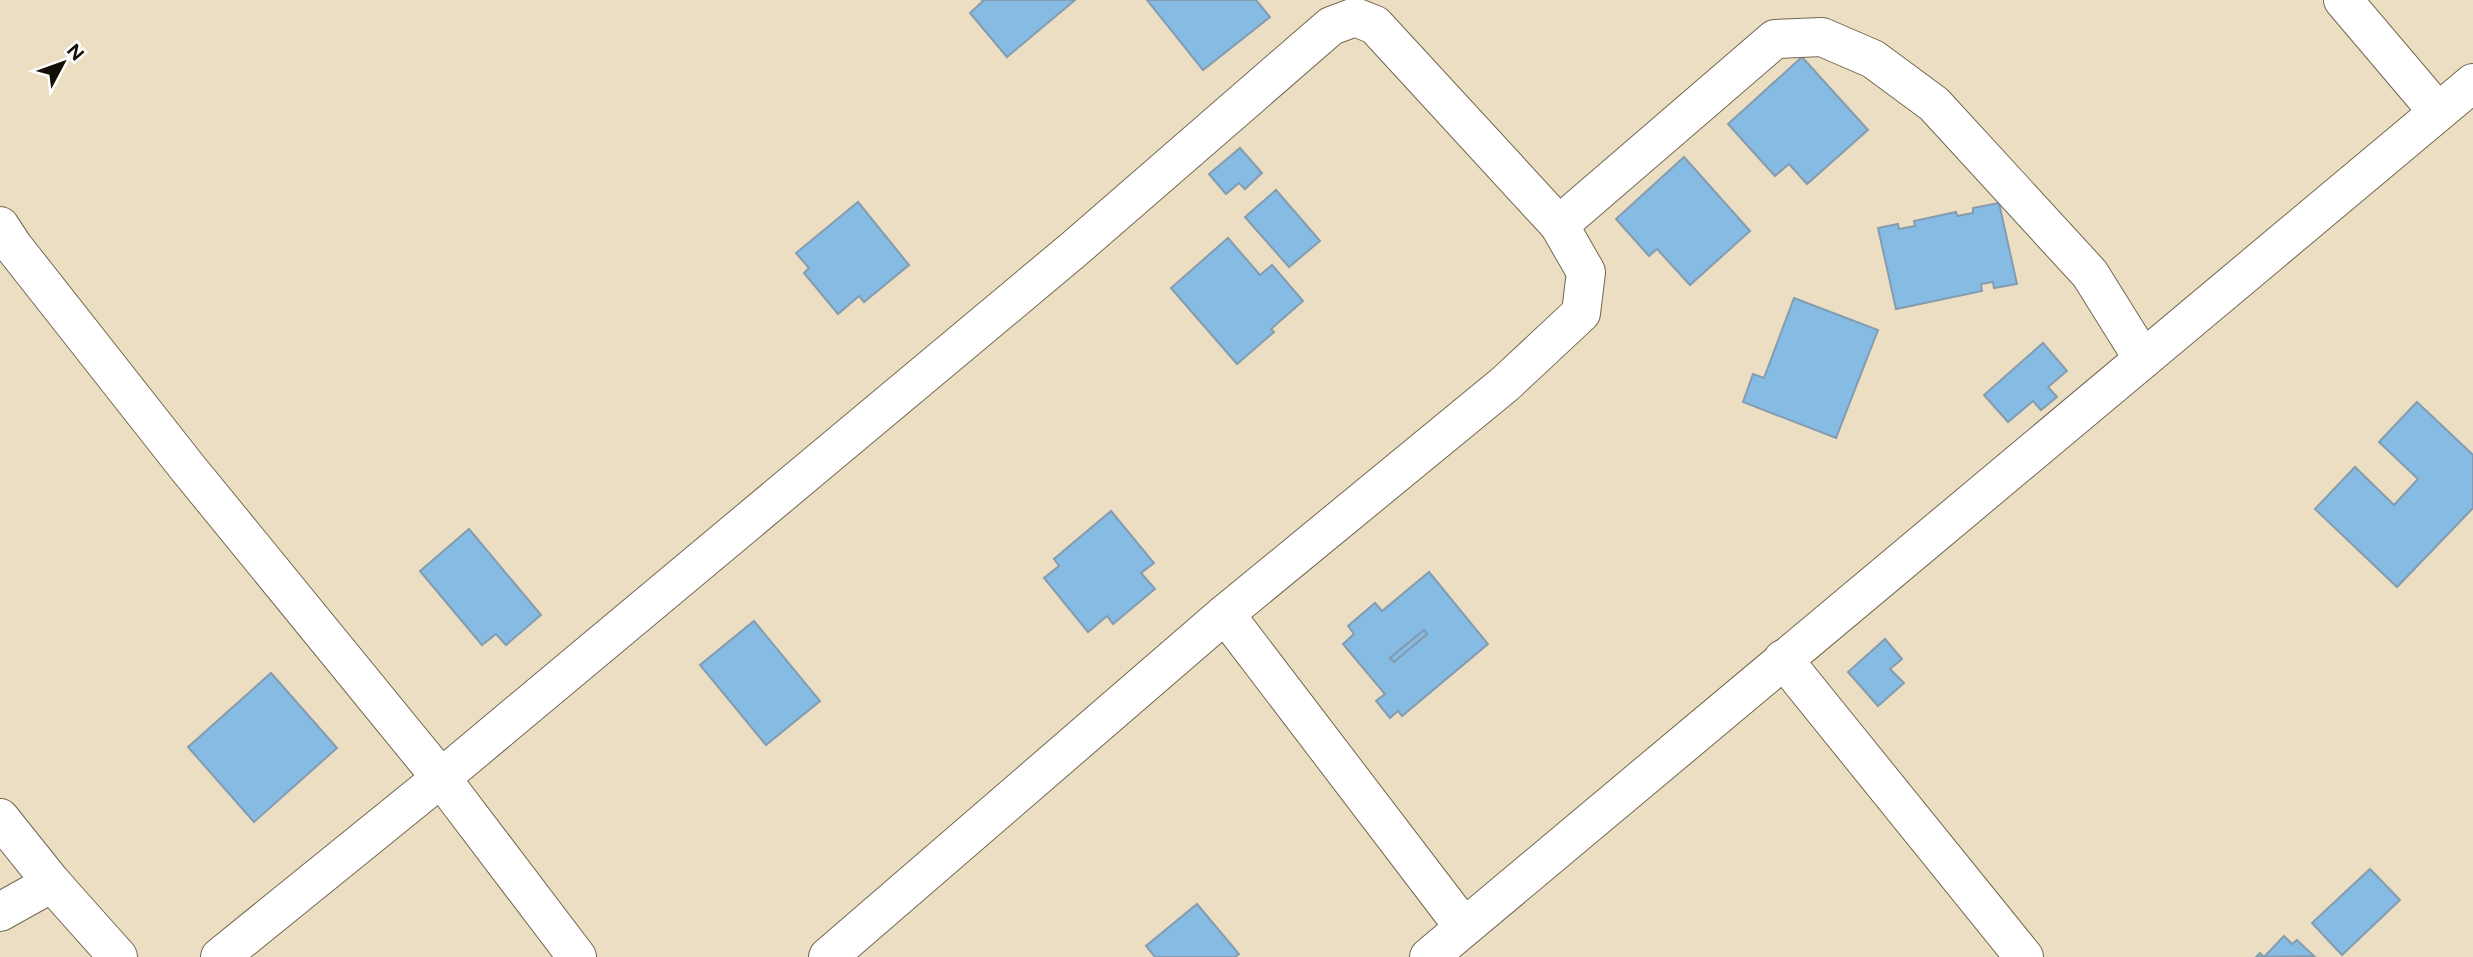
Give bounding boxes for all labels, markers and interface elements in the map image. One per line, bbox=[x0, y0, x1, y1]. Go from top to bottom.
north arrow bbox=[28, 28, 98, 98]
text: N bbox=[62, 39, 89, 65]

